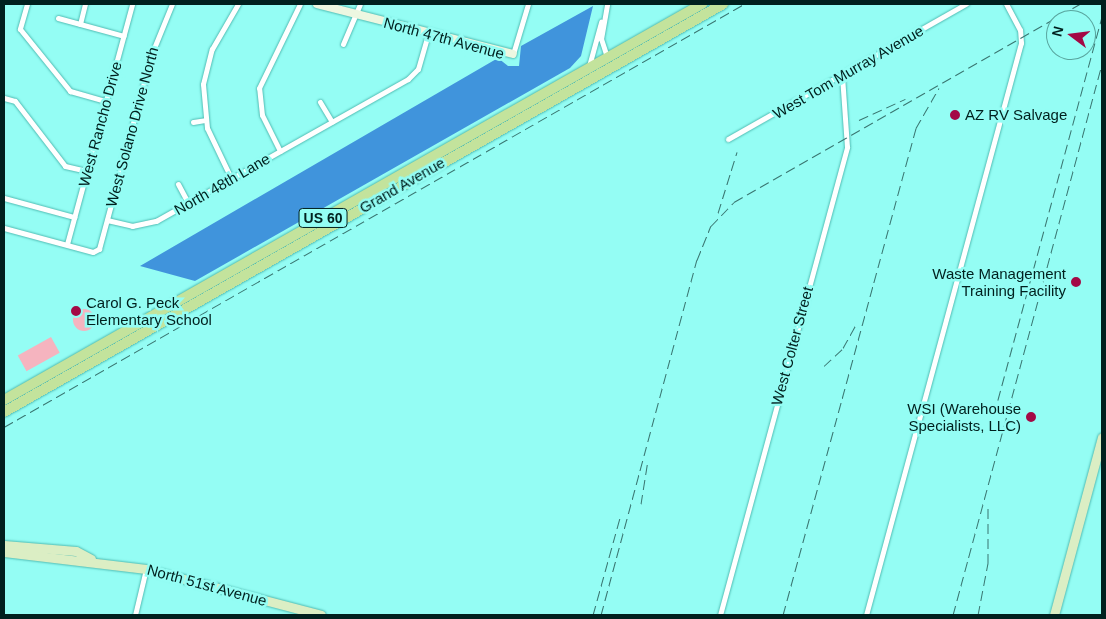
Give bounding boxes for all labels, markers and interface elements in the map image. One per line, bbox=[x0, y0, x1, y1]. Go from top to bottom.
north arrow bbox=[1046, 10, 1096, 60]
street label: North 47th Avenue bbox=[381, 13, 507, 63]
street label: West Tom Murray Avenue bbox=[769, 21, 927, 123]
text: N bbox=[1048, 24, 1067, 38]
street label: West Solano Drive North bbox=[102, 45, 162, 209]
street label: West Rancho Drive bbox=[75, 59, 125, 189]
place label: AZ RV Salvage bbox=[965, 106, 1067, 124]
marker: AZ RV Salvage bbox=[949, 109, 961, 121]
street label: North 48th Lane bbox=[171, 149, 273, 219]
street label: Grand Avenue bbox=[356, 153, 448, 217]
road number: US 60 bbox=[298, 207, 348, 230]
place label: Waste Management Training Facility bbox=[932, 264, 1066, 299]
marker: Waste Management Training Facility bbox=[1070, 276, 1082, 288]
street label: West Colter Street bbox=[767, 285, 817, 407]
place label: Carol G. Peck Elementary School bbox=[86, 293, 212, 328]
marker: Carol G. Peck Elementary School bbox=[70, 305, 82, 317]
place label: WSI (Warehouse Specialists, LLC) bbox=[907, 399, 1021, 434]
marker: WSI (Warehouse Specialists, LLC) bbox=[1025, 411, 1037, 423]
street label: North 51st Avenue bbox=[145, 560, 269, 610]

